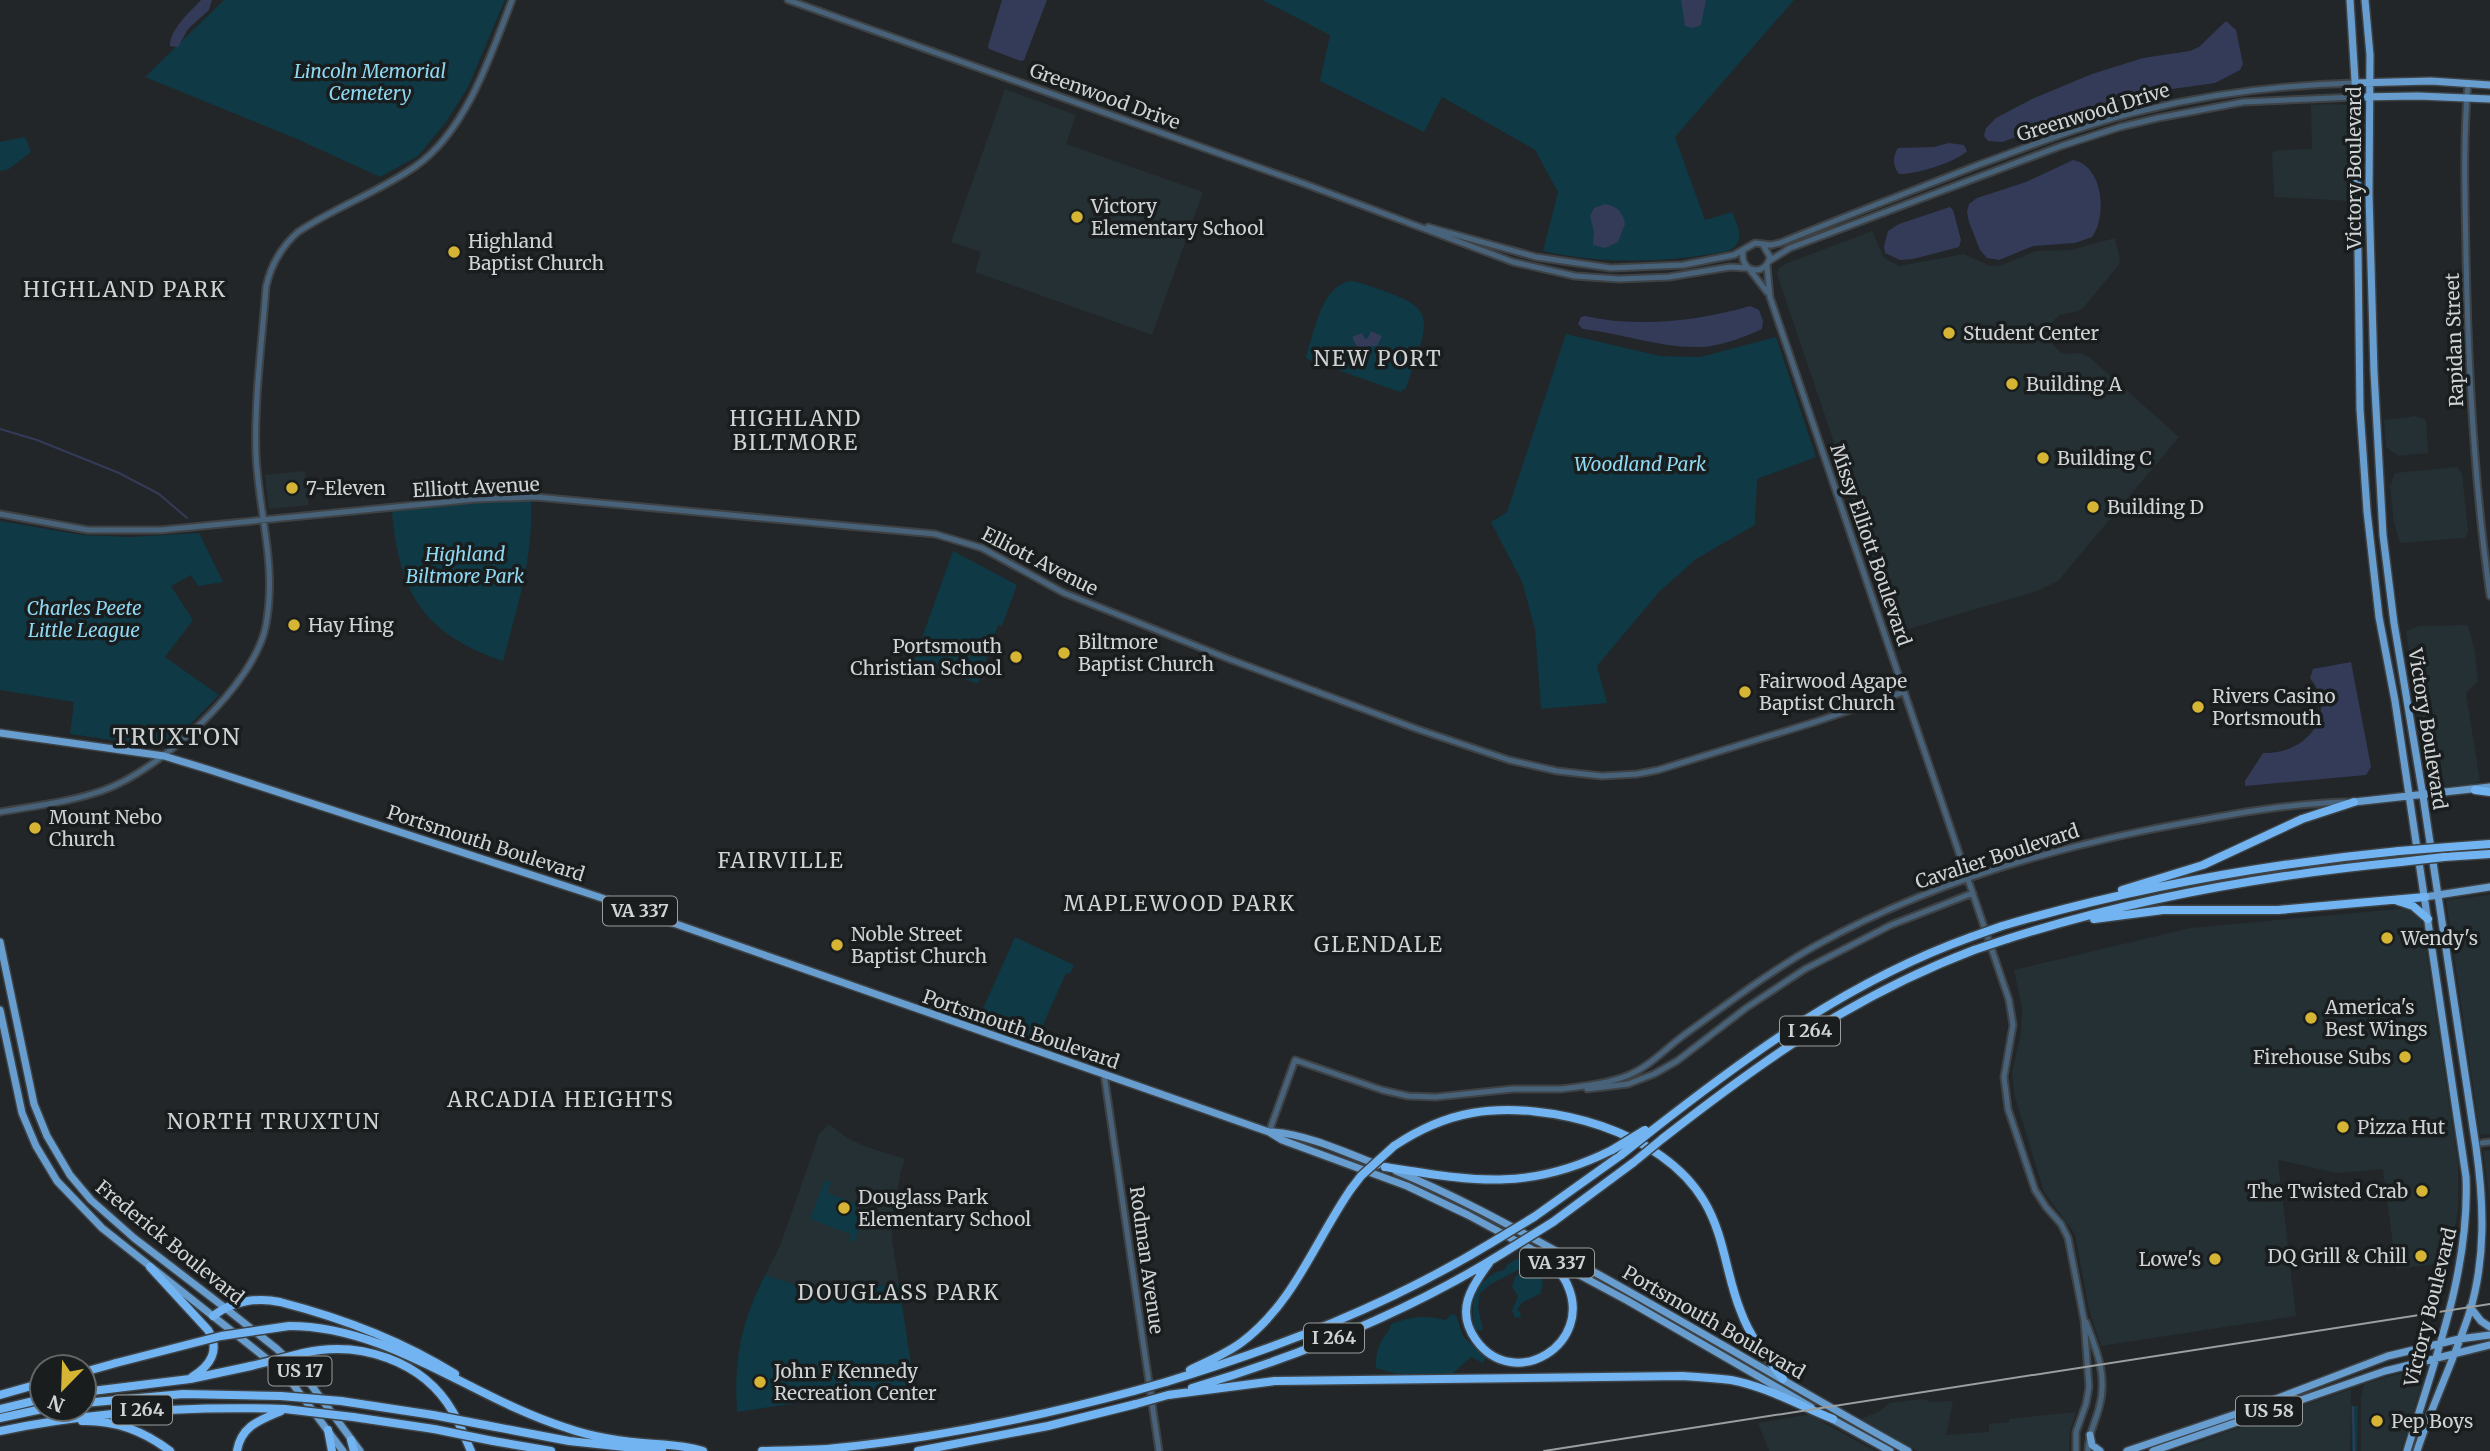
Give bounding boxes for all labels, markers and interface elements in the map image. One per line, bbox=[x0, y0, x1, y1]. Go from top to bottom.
street label: Greenwood Drive bbox=[1026, 58, 1184, 134]
park label: Lincoln Memorial Cemetery bbox=[294, 59, 446, 105]
street label: Greenwood Drive bbox=[2014, 77, 2172, 147]
street label: Victory Boulevard bbox=[2342, 87, 2366, 251]
place label: Victory Elementary School bbox=[1090, 194, 1264, 240]
marker: Victory Elementary School bbox=[1069, 209, 1085, 225]
place label: Highland Baptist Church bbox=[468, 229, 604, 275]
marker: Highland Baptist Church bbox=[446, 244, 462, 260]
street label: Rapidan Street bbox=[2440, 272, 2468, 407]
district label: HIGHLAND PARK bbox=[23, 276, 227, 303]
place label: Student Center bbox=[1963, 321, 2099, 345]
marker: Student Center bbox=[1941, 325, 1957, 341]
district label: NEW PORT bbox=[1313, 345, 1443, 372]
place label: Building A bbox=[2026, 372, 2123, 396]
marker: Building A bbox=[2004, 376, 2020, 392]
district label: HIGHLAND BILTMORE bbox=[730, 405, 862, 456]
street label: Missy Elliott Boulevard bbox=[1825, 441, 1917, 649]
place label: Building C bbox=[2057, 446, 2152, 470]
marker: Building C bbox=[2035, 450, 2051, 466]
park label: Woodland Park bbox=[1574, 452, 1707, 476]
street label: Elliott Avenue bbox=[412, 472, 540, 502]
place label: 7-Eleven bbox=[306, 476, 386, 500]
marker: 7-Eleven bbox=[284, 480, 300, 496]
place label: Building D bbox=[2107, 495, 2204, 519]
marker: Building D bbox=[2085, 499, 2101, 515]
street label: Elliott Avenue bbox=[978, 521, 1102, 601]
park label: Highland Biltmore Park bbox=[406, 542, 525, 588]
park label: Charles Peete Little League bbox=[26, 596, 142, 642]
place label: Hay Hing bbox=[308, 613, 394, 637]
marker: Hay Hing bbox=[286, 617, 302, 633]
place label: Biltmore Baptist Church bbox=[1078, 630, 1214, 676]
place label: Portsmouth Christian School bbox=[850, 634, 1002, 680]
marker: Biltmore Baptist Church bbox=[1056, 645, 1072, 661]
street label: Victory Boulevard bbox=[2403, 646, 2453, 811]
marker: Portsmouth Christian School bbox=[1008, 649, 1024, 665]
place label: Fairwood Agape Baptist Church bbox=[1759, 669, 1907, 715]
marker: Fairwood Agape Baptist Church bbox=[1737, 684, 1753, 700]
place label: Rivers Casino Portsmouth bbox=[2212, 684, 2336, 730]
marker: Rivers Casino Portsmouth bbox=[2190, 699, 2206, 715]
district label: TRUXTON bbox=[112, 722, 242, 751]
street label: Portsmouth Boulevard bbox=[384, 800, 588, 886]
place label: Mount Nebo Church bbox=[49, 805, 162, 851]
street label: Cavalier Boulevard bbox=[1912, 818, 2082, 894]
marker: Mount Nebo Church bbox=[27, 820, 43, 836]
district label: FAIRVILLE bbox=[718, 847, 844, 874]
district label: MAPLEWOOD PARK bbox=[1064, 890, 1296, 917]
road number: VA 337 bbox=[603, 896, 677, 926]
place label: Noble Street Baptist Church bbox=[851, 922, 987, 968]
place label: Wendy's bbox=[2400, 926, 2478, 950]
marker: Wendy's bbox=[2379, 930, 2395, 946]
district label: GLENDALE bbox=[1314, 931, 1444, 958]
marker: Noble Street Baptist Church bbox=[829, 937, 845, 953]
street label: Portsmouth Boulevard bbox=[919, 984, 1123, 1074]
place label: America's Best Wings bbox=[2324, 995, 2428, 1041]
marker: America's Best Wings bbox=[2303, 1010, 2319, 1026]
road number: I 264 bbox=[1780, 1016, 1840, 1046]
place label: Firehouse Subs bbox=[2253, 1045, 2391, 1069]
marker: Firehouse Subs bbox=[2397, 1049, 2413, 1065]
district label: ARCADIA HEIGHTS bbox=[446, 1086, 675, 1113]
district label: NORTH TRUXTUN bbox=[167, 1108, 381, 1135]
place label: Pizza Hut bbox=[2357, 1115, 2446, 1139]
marker: Pizza Hut bbox=[2335, 1119, 2351, 1135]
street label: Frederick Boulevard bbox=[91, 1175, 249, 1309]
place label: The Twisted Crab bbox=[2247, 1179, 2408, 1203]
marker: The Twisted Crab bbox=[2414, 1183, 2430, 1199]
place label: Douglass Park Elementary School bbox=[858, 1185, 1031, 1231]
street label: Rodman Avenue bbox=[1125, 1185, 1169, 1335]
marker: Douglass Park Elementary School bbox=[836, 1200, 852, 1216]
street label: Victory Boulevard bbox=[2398, 1225, 2461, 1390]
place label: DQ Grill & Chill bbox=[2268, 1244, 2407, 1268]
place label: Lowe's bbox=[2139, 1247, 2201, 1271]
road number: VA 337 bbox=[1520, 1248, 1594, 1278]
marker: DQ Grill & Chill bbox=[2413, 1248, 2429, 1264]
marker: Lowe's bbox=[2207, 1251, 2223, 1267]
street label: Portsmouth Boulevard bbox=[1619, 1260, 1809, 1384]
district label: DOUGLASS PARK bbox=[798, 1279, 1000, 1306]
road number: I 264 bbox=[1304, 1324, 1364, 1352]
north arrow bbox=[28, 1353, 98, 1423]
road number: US 17 bbox=[268, 1356, 332, 1386]
place label: John F Kennedy Recreation Center bbox=[773, 1359, 937, 1405]
marker: John F Kennedy Recreation Center bbox=[752, 1374, 768, 1390]
text: N bbox=[45, 1390, 68, 1418]
road number: I 264 bbox=[112, 1395, 172, 1424]
road number: US 58 bbox=[2236, 1396, 2302, 1426]
place label: Pep Boys bbox=[2391, 1409, 2473, 1433]
marker: Pep Boys bbox=[2369, 1413, 2385, 1429]

